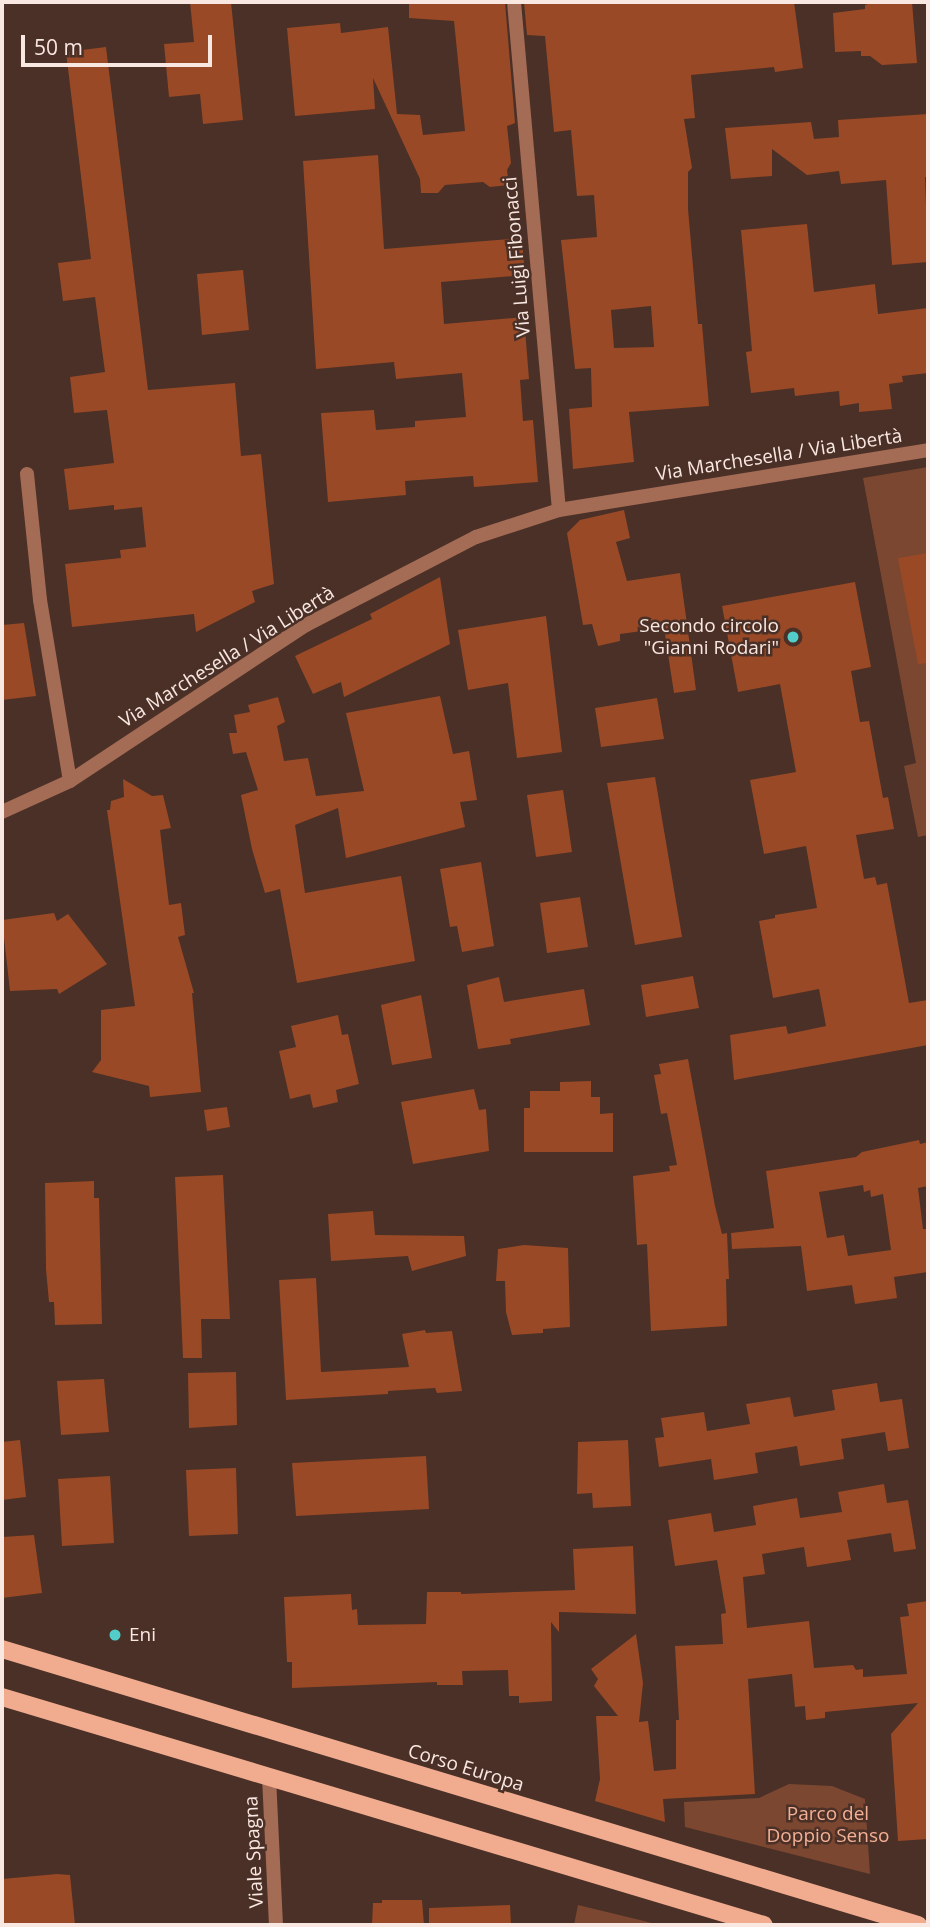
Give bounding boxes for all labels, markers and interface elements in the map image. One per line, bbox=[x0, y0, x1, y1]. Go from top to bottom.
scale bar bbox=[24, 21, 215, 65]
text: 50 m bbox=[34, 33, 83, 61]
street label: Via Luigi Fibonacci bbox=[499, 176, 535, 338]
street label: Via Marchesella / Via Libertà bbox=[654, 424, 904, 486]
street label: Via Marchesella / Via Libertà bbox=[115, 581, 339, 733]
place label: Secondo circolo "Gianni Rodari" bbox=[639, 615, 779, 659]
marker: Secondo circolo "Gianni Rodari" bbox=[785, 629, 801, 645]
place label: Eni bbox=[129, 1624, 156, 1646]
marker: Eni bbox=[107, 1627, 123, 1643]
street label: Corso Europa bbox=[405, 1740, 527, 1796]
street label: Viale Spagna bbox=[240, 1795, 268, 1909]
park label: Parco del Doppio Senso bbox=[767, 1803, 889, 1847]

